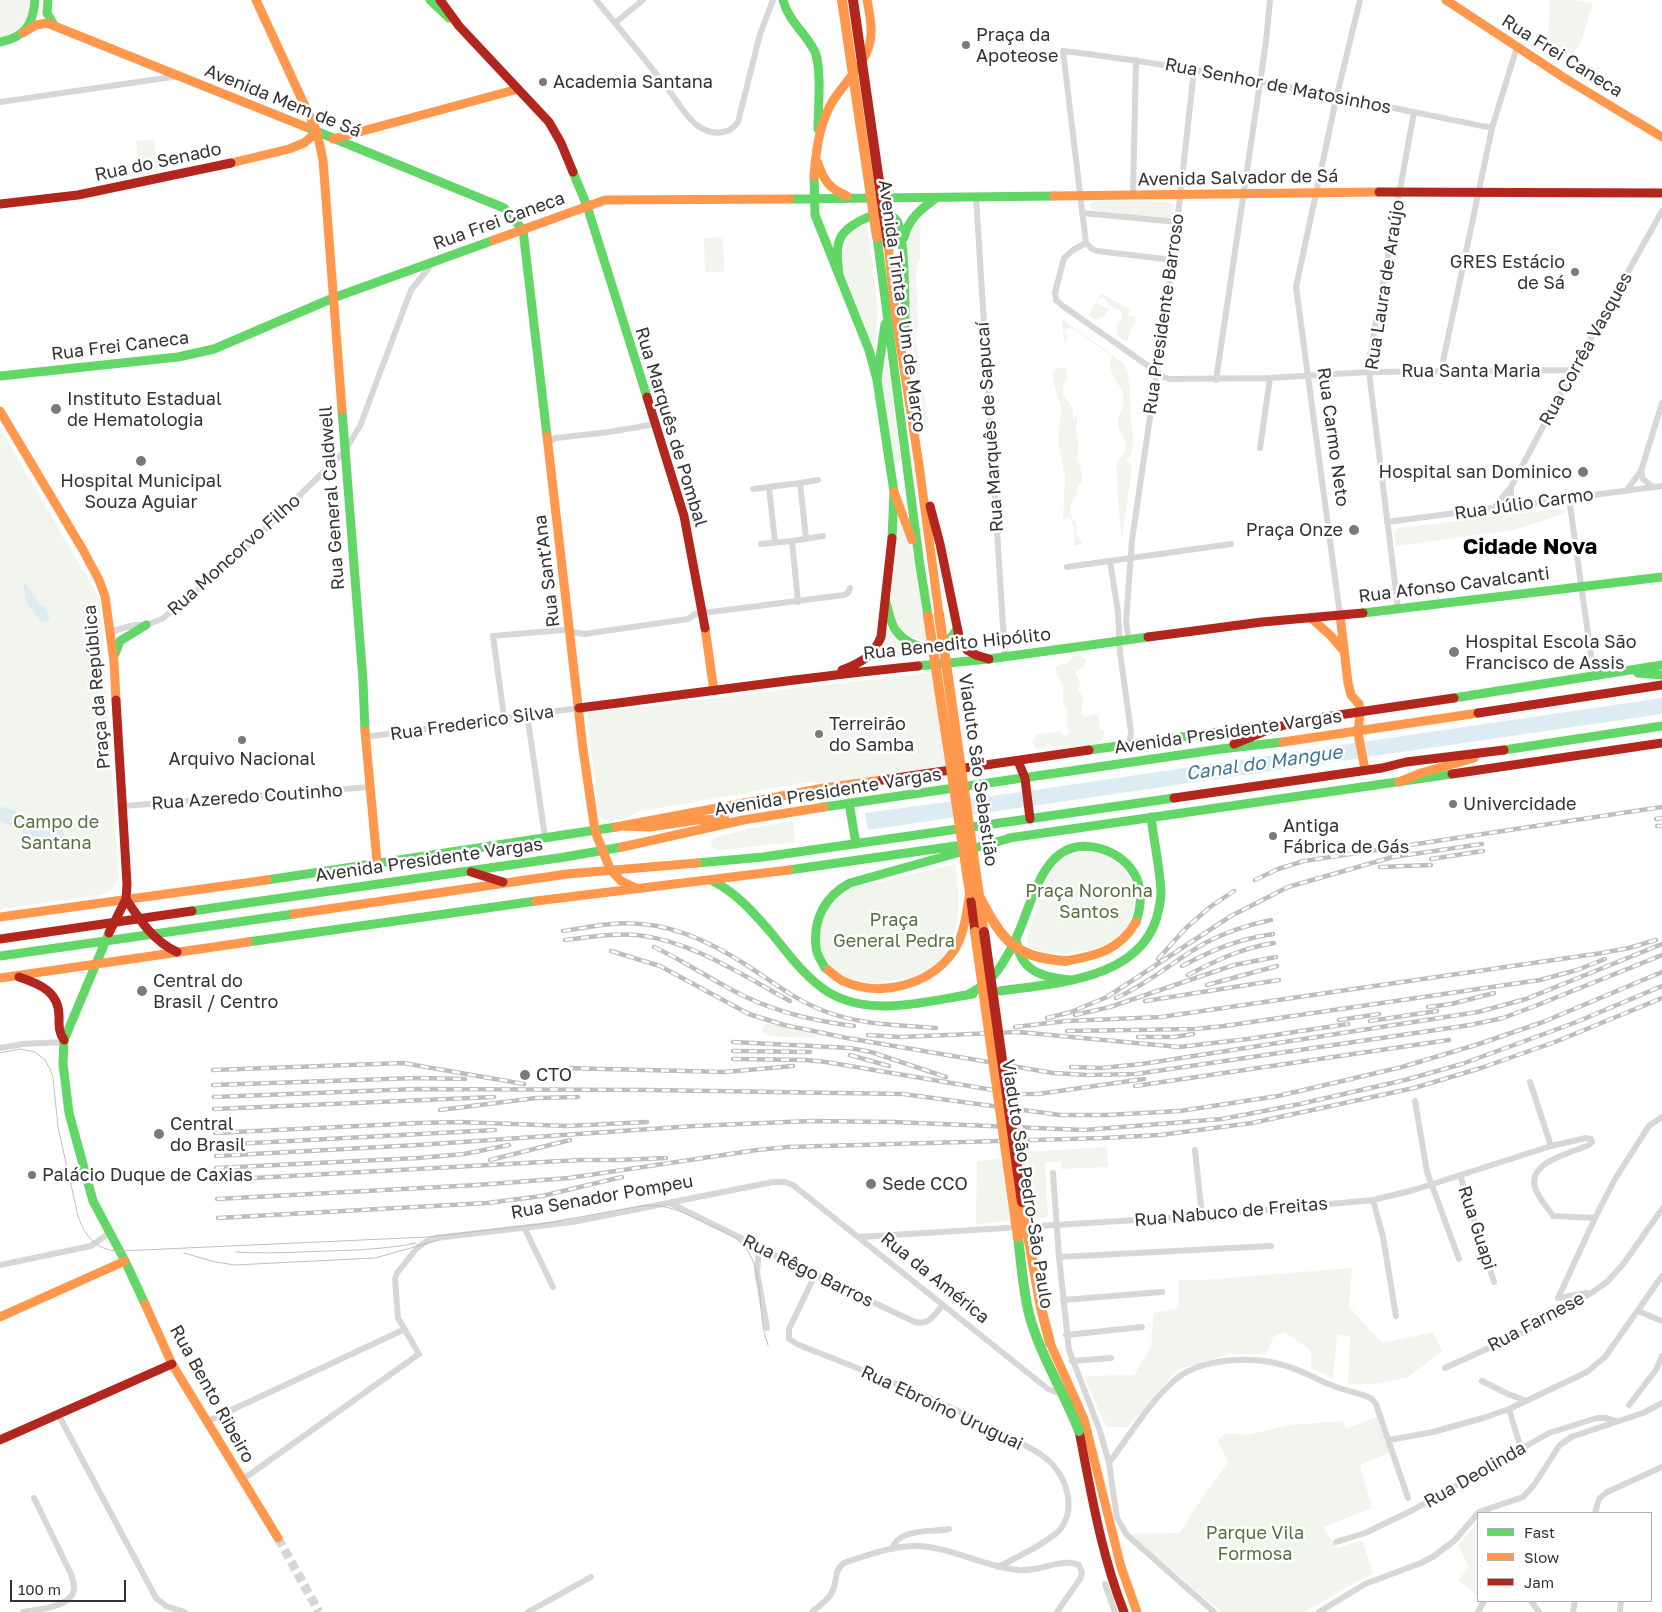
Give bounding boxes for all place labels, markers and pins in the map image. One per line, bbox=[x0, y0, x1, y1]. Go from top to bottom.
place label: Praça da Apoteose bbox=[976, 24, 1058, 66]
marker: Praça da Apoteose bbox=[960, 39, 972, 51]
place label: Academia Santana bbox=[553, 71, 713, 93]
marker: Academia Santana bbox=[537, 76, 549, 88]
place label: GRES Estácio de Sá bbox=[1450, 251, 1565, 294]
marker: GRES Estácio de Sá bbox=[1569, 266, 1581, 278]
place label: Instituto Estadual de Hematologia bbox=[67, 388, 222, 430]
marker: Instituto Estadual de Hematologia bbox=[49, 402, 63, 416]
marker: Hospital Municipal Souza Aguiar bbox=[134, 454, 148, 468]
place label: Hospital san Dominico bbox=[1379, 461, 1572, 483]
marker: Hospital san Dominico bbox=[1576, 465, 1590, 479]
place label: Hospital Municipal Souza Aguiar bbox=[60, 470, 222, 512]
place label: Praça Onze bbox=[1246, 519, 1343, 541]
marker: Praça Onze bbox=[1347, 523, 1361, 537]
place label: Hospital Escola São Francisco de Assis bbox=[1465, 631, 1637, 674]
marker: Hospital Escola São Francisco de Assis bbox=[1447, 645, 1461, 659]
place label: Terreirão do Samba bbox=[829, 713, 914, 756]
marker: Terreirão do Samba bbox=[813, 728, 825, 740]
marker: Arquivo Nacional bbox=[236, 734, 248, 746]
place label: Arquivo Nacional bbox=[169, 748, 315, 770]
place label: Univercidade bbox=[1463, 793, 1576, 815]
marker: Univercidade bbox=[1447, 798, 1459, 810]
place label: Antiga Fábrica de Gás bbox=[1283, 815, 1409, 858]
marker: Antiga Fábrica de Gás bbox=[1267, 830, 1279, 842]
place label: Central do Brasil / Centro bbox=[153, 970, 278, 1012]
marker: Central do Brasil / Centro bbox=[135, 984, 149, 998]
place label: CTO bbox=[536, 1064, 572, 1086]
marker: CTO bbox=[518, 1068, 532, 1082]
place label: Central do Brasil bbox=[170, 1113, 246, 1156]
marker: Central do Brasil bbox=[152, 1127, 166, 1141]
place label: Palácio Duque de Caxias bbox=[42, 1164, 253, 1186]
marker: Palácio Duque de Caxias bbox=[26, 1169, 38, 1181]
place label: Sede CCO bbox=[882, 1173, 968, 1195]
marker: Sede CCO bbox=[864, 1177, 878, 1191]

